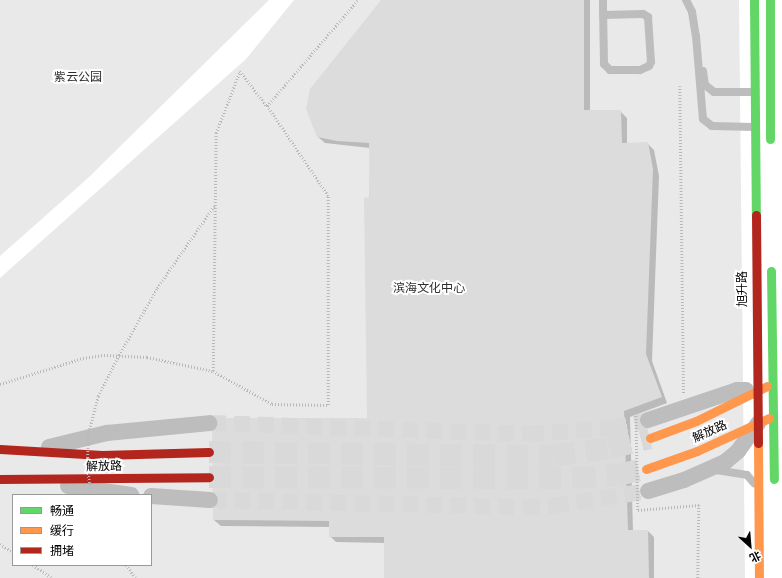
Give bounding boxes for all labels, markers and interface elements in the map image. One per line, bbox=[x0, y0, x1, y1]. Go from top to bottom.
park label: 紫云公园 bbox=[54, 71, 102, 85]
street label: 旭升路 bbox=[736, 271, 750, 307]
park label: 滨海文化中心 bbox=[393, 282, 465, 296]
street label: 解放路 bbox=[691, 418, 729, 446]
street label: 解放路 bbox=[86, 459, 122, 475]
legend bbox=[12, 494, 152, 566]
text: 畅通 bbox=[50, 503, 74, 519]
text: 缓行 bbox=[50, 523, 74, 539]
north arrow bbox=[730, 526, 770, 566]
text: 拥堵 bbox=[50, 543, 74, 559]
text: 北 bbox=[747, 548, 763, 565]

